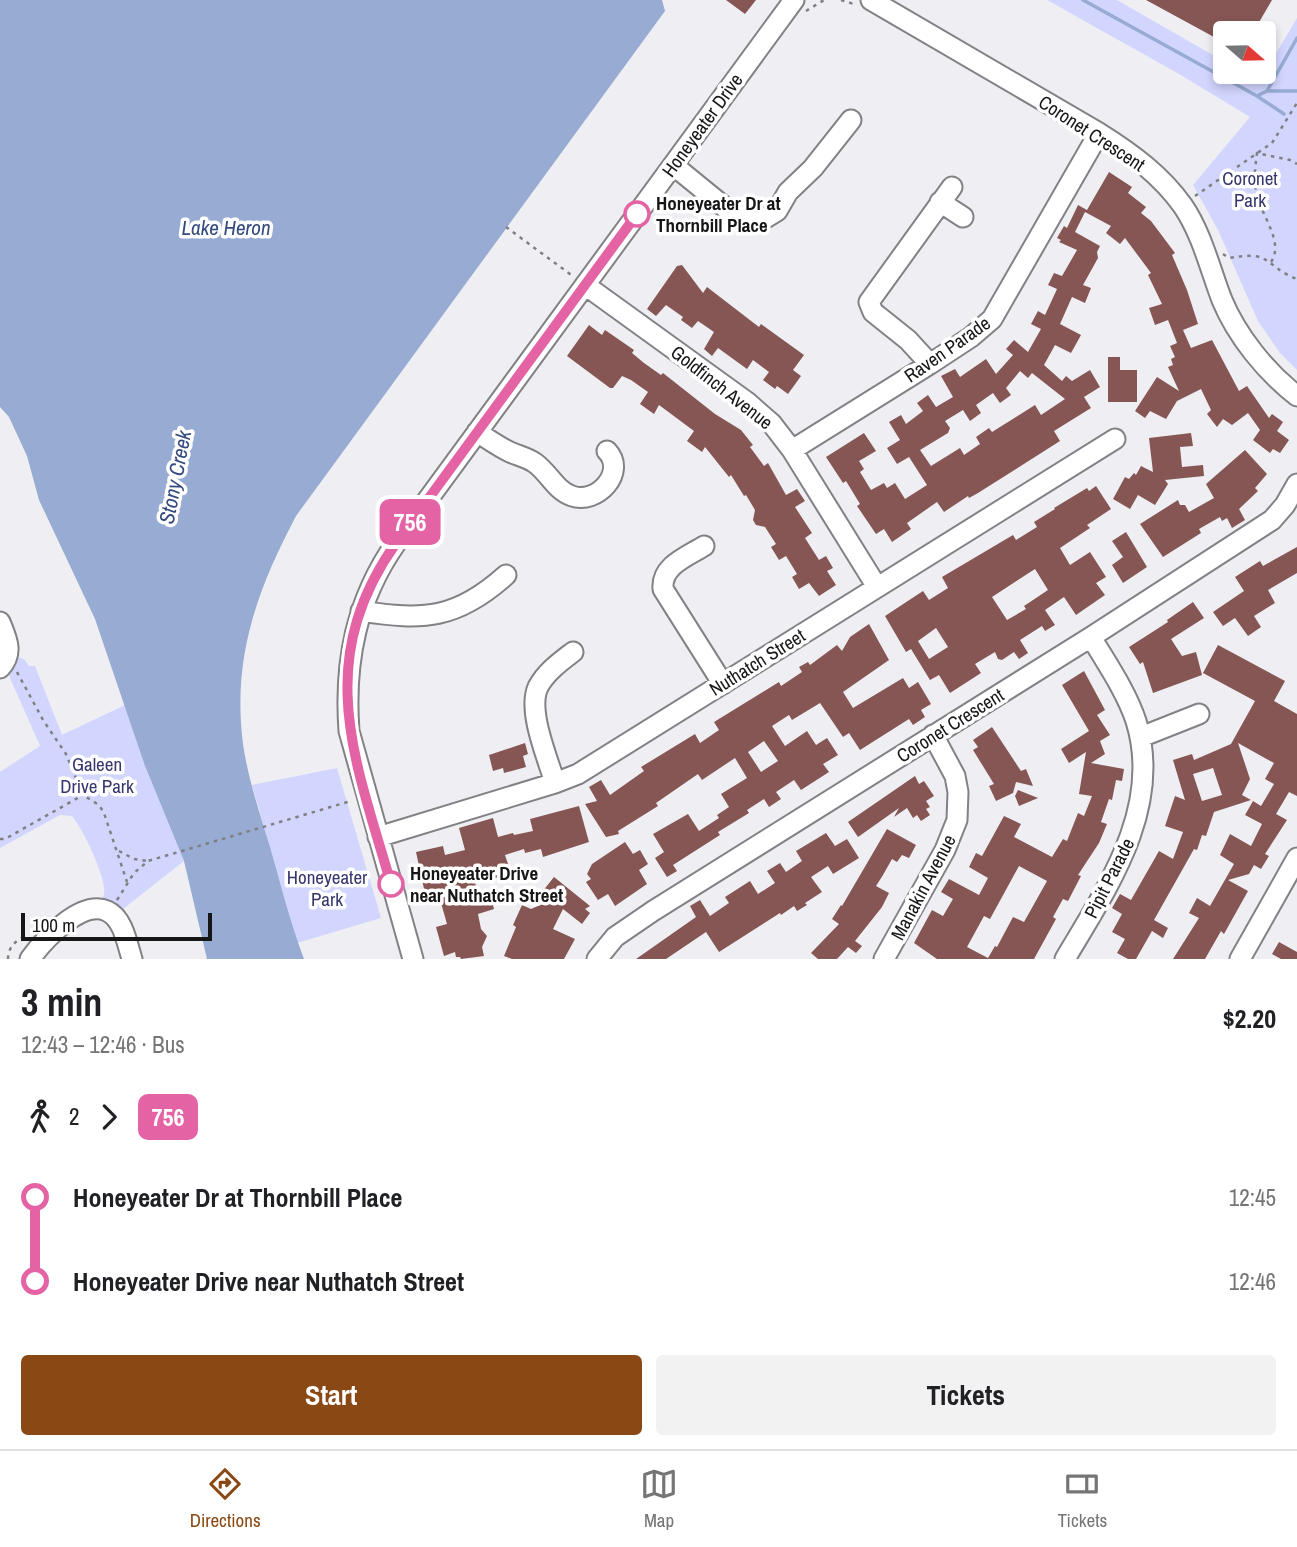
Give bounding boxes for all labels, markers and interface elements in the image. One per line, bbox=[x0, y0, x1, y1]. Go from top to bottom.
north arrow bbox=[1213, 21, 1276, 84]
map controls bbox=[1213, 21, 1276, 84]
street label: Honeyeater Drive bbox=[656, 68, 748, 182]
street label: Coronet Crescent bbox=[1034, 89, 1151, 178]
park label: Coronet Park bbox=[1222, 165, 1278, 213]
place label: Honeyeater Dr at Thornbill Place bbox=[656, 190, 781, 238]
marker: Honeyeater Dr at Thornbill Place bbox=[624, 201, 650, 227]
water label: Lake Heron bbox=[181, 213, 271, 242]
street label: Raven Parade bbox=[899, 310, 995, 388]
street label: Goldfinch Avenue bbox=[666, 339, 778, 435]
water label: Stony Creek bbox=[152, 426, 199, 526]
line badge: 756 bbox=[370, 499, 450, 545]
text: 756 bbox=[394, 506, 426, 538]
street label: Nuthatch Street bbox=[704, 622, 810, 702]
street label: Coronet Crescent bbox=[891, 681, 1009, 768]
park label: Galeen Drive Park bbox=[60, 751, 134, 799]
street label: Manakin Avenue bbox=[884, 830, 962, 944]
street label: Pipit Parade bbox=[1078, 834, 1140, 922]
place label: Honeyeater Drive near Nuthatch Street bbox=[410, 860, 563, 908]
park label: Honeyeater Park bbox=[287, 864, 368, 912]
marker: Honeyeater Drive near Nuthatch Street bbox=[378, 871, 404, 897]
scale bar bbox=[21, 910, 212, 942]
text: 100 m bbox=[32, 912, 75, 938]
text: 3 min bbox=[21, 977, 102, 1028]
text: $2.20 bbox=[1223, 1001, 1276, 1036]
text: 12:43 – 12:46 · Bus bbox=[21, 1029, 185, 1060]
icon: walk bbox=[21, 1098, 59, 1136]
icon: forward bbox=[90, 1098, 128, 1136]
text: 2 bbox=[69, 1101, 80, 1132]
text: 756 bbox=[152, 1101, 184, 1133]
text: Honeyeater Dr at Thornbill Place bbox=[73, 1180, 402, 1215]
text: 12:45 bbox=[1229, 1182, 1276, 1213]
text: Honeyeater Drive near Nuthatch Street bbox=[73, 1264, 464, 1299]
text: 12:46 bbox=[1229, 1266, 1276, 1297]
button: Start bbox=[21, 1355, 642, 1435]
button: Tickets bbox=[656, 1355, 1276, 1435]
tab: Directions bbox=[190, 1465, 261, 1533]
tab: Map bbox=[640, 1465, 678, 1533]
tab: Tickets bbox=[1057, 1465, 1107, 1533]

